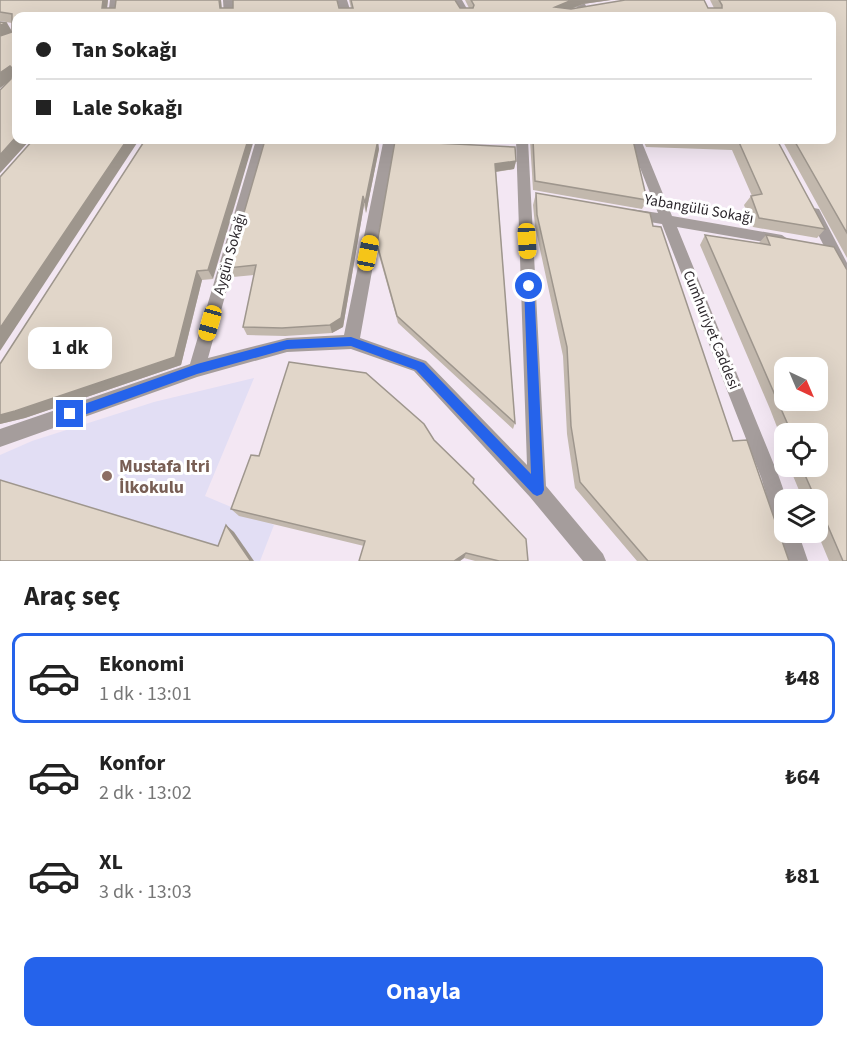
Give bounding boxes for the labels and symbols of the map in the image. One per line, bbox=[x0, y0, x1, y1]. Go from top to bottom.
street label: Yabangülü Sokağı bbox=[642, 189, 755, 229]
street label: Aygün Sokağı bbox=[208, 211, 252, 297]
car bbox=[517, 223, 537, 259]
car bbox=[356, 234, 380, 272]
street label: Cumhuriyet Caddesi bbox=[678, 267, 744, 393]
route start bbox=[515, 272, 542, 299]
car bbox=[196, 303, 224, 343]
callout: 1 dk bbox=[28, 327, 112, 369]
north arrow bbox=[774, 357, 828, 411]
route end bbox=[56, 400, 83, 427]
place label: Mustafa Itri İlkokulu bbox=[119, 454, 210, 500]
marker: Mustafa Itri İlkokulu bbox=[100, 469, 114, 483]

